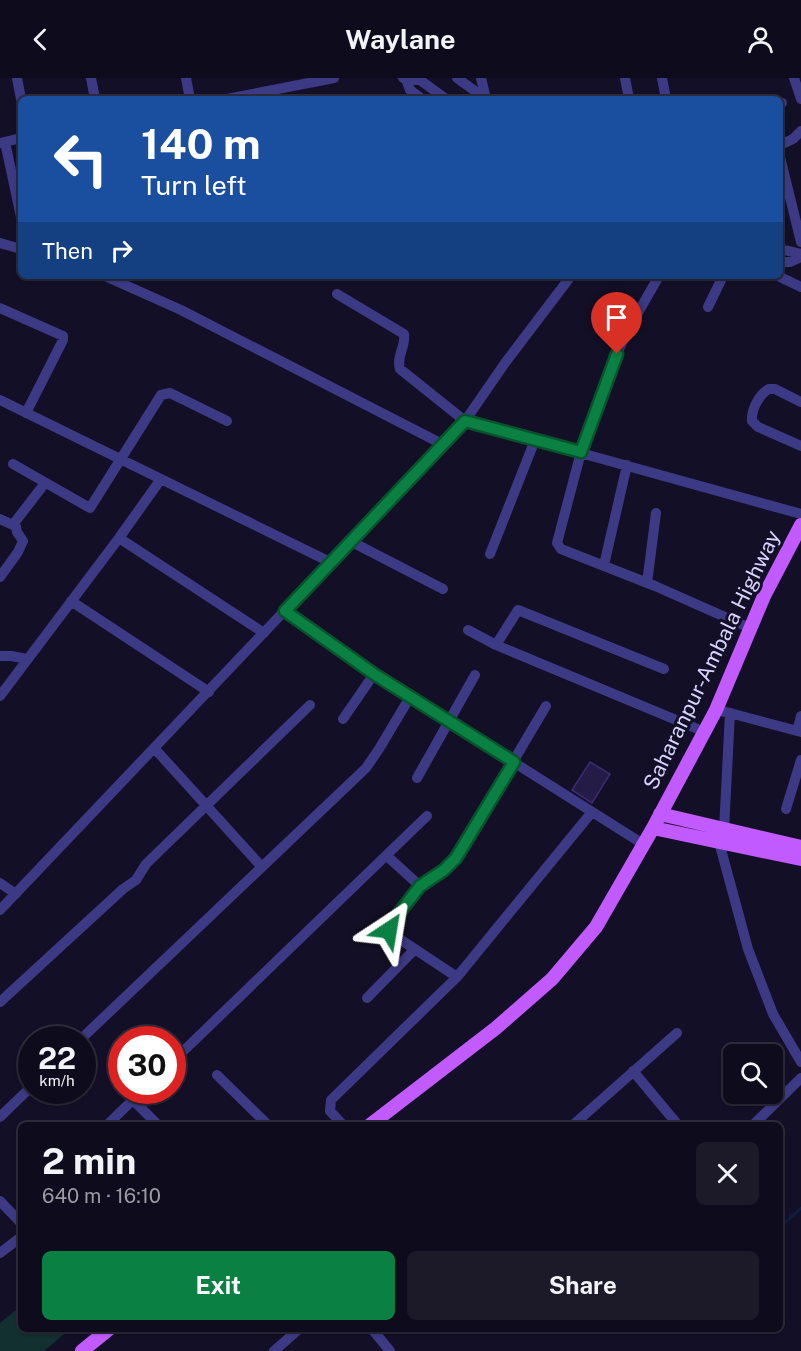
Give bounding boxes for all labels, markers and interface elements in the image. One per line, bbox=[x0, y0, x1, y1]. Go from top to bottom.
icon: back bbox=[24, 23, 57, 56]
text: Waylane bbox=[345, 23, 456, 55]
icon: person bbox=[744, 23, 777, 56]
text: 140 m bbox=[141, 119, 261, 168]
icon: left bbox=[42, 120, 120, 198]
text: Turn left bbox=[141, 169, 247, 201]
icon: right bbox=[105, 234, 138, 267]
text: Then bbox=[42, 238, 93, 264]
pin bbox=[591, 292, 642, 354]
icon: arrive bbox=[600, 301, 633, 334]
street label: Saharanpur-Ambala Highway bbox=[638, 526, 785, 793]
position arrow bbox=[357, 898, 421, 962]
speed limit sign: 30 bbox=[108, 1026, 186, 1104]
text: 22 bbox=[38, 1040, 76, 1076]
map controls bbox=[723, 1044, 783, 1104]
button: search bbox=[723, 1044, 783, 1104]
text: km/h bbox=[39, 1072, 75, 1089]
text: 2 min bbox=[42, 1140, 136, 1182]
button: close bbox=[696, 1142, 759, 1205]
text: 640 m · 16:10 bbox=[42, 1184, 161, 1208]
button: Exit bbox=[42, 1251, 395, 1320]
button: Share bbox=[407, 1251, 759, 1320]

